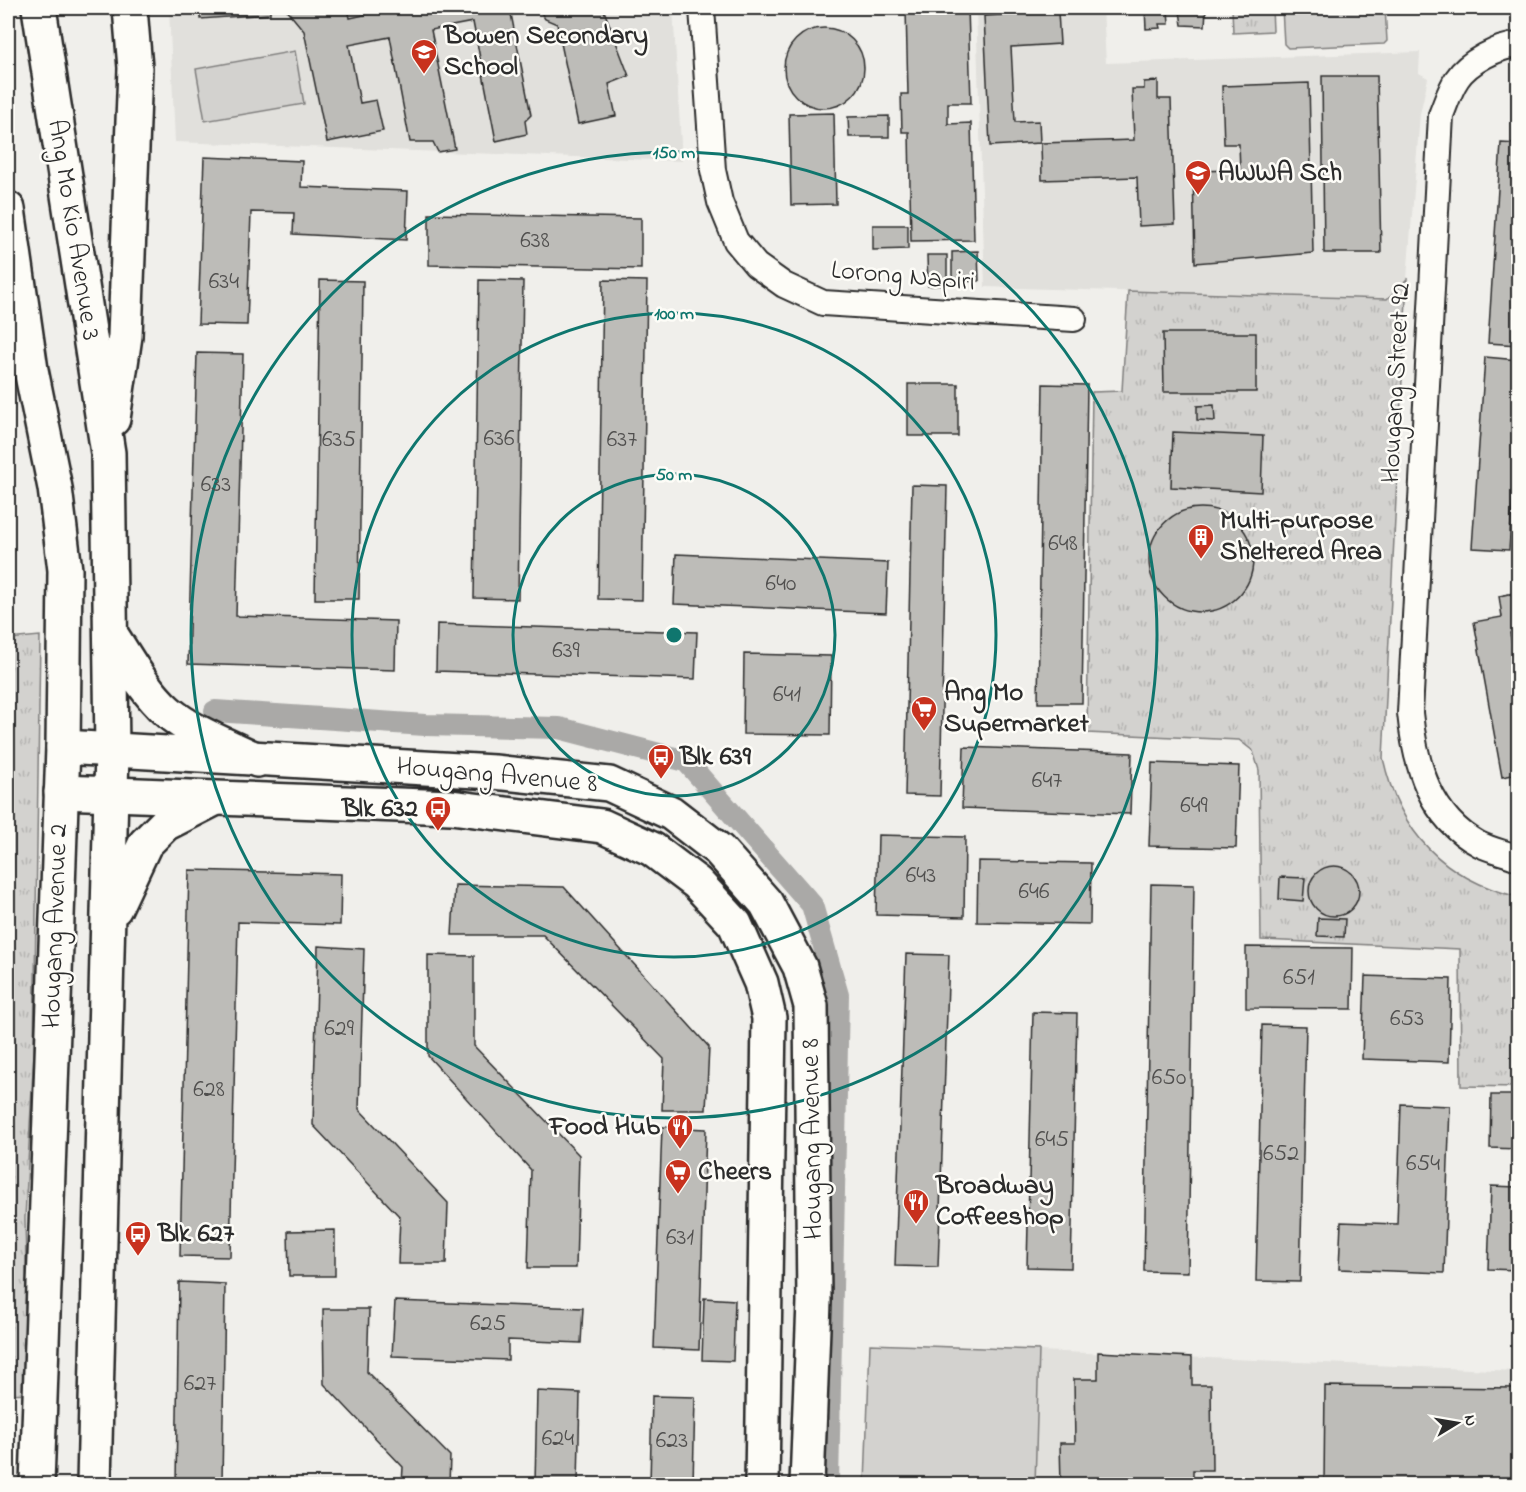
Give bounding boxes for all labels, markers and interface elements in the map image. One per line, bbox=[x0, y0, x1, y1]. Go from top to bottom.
place label: Bowen Secondary School bbox=[442, 17, 648, 87]
school or university icon: Bowen Secondary School bbox=[409, 37, 439, 75]
street label: Ang Mo Kio Avenue 3 bbox=[36, 117, 110, 343]
text: 150 m bbox=[653, 141, 695, 167]
place label: AWWA Sch bbox=[1218, 154, 1342, 193]
school or university icon: AWWA Sch bbox=[1183, 158, 1213, 196]
house number: 638 bbox=[520, 224, 550, 259]
street label: Lorong Napiri bbox=[829, 251, 977, 303]
house number: 634 bbox=[209, 265, 239, 300]
street label: Hougang Street 92 bbox=[1372, 282, 1422, 484]
text: 100 m bbox=[654, 302, 694, 328]
house number: 636 bbox=[483, 422, 515, 457]
house number: 635 bbox=[322, 423, 356, 458]
house number: 637 bbox=[607, 423, 637, 458]
text: 50 m bbox=[656, 463, 692, 489]
house number: 633 bbox=[201, 468, 231, 503]
place label: Multi-purpose Sheltered Area bbox=[1220, 502, 1382, 572]
building icon: Multi-purpose Sheltered Area bbox=[1186, 522, 1216, 560]
house number: 648 bbox=[1048, 527, 1078, 562]
house number: 640 bbox=[766, 567, 796, 602]
centre of rings bbox=[664, 625, 684, 645]
house number: 639 bbox=[552, 634, 581, 669]
place label: Ang Mo Supermarket bbox=[944, 674, 1090, 744]
house number: 641 bbox=[773, 678, 801, 713]
supermarket icon: Ang Mo Supermarket bbox=[909, 694, 939, 732]
place label: Blk 639 bbox=[678, 738, 752, 777]
bus stop icon: Blk 639 bbox=[646, 742, 676, 780]
street label: Hougang Avenue 8 bbox=[395, 748, 599, 804]
house number: 647 bbox=[1032, 764, 1062, 799]
house number: 649 bbox=[1180, 789, 1209, 824]
place label: Blk 632 bbox=[340, 790, 419, 829]
bus stop icon: Blk 632 bbox=[423, 794, 453, 832]
street label: Hougang Avenue 2 bbox=[33, 823, 79, 1029]
house number: 643 bbox=[906, 859, 936, 894]
house number: 646 bbox=[1018, 875, 1050, 910]
house number: 651 bbox=[1283, 961, 1315, 996]
house number: 653 bbox=[1390, 1002, 1424, 1037]
house number: 629 bbox=[324, 1012, 355, 1047]
street label: Hougang Avenue 8 bbox=[792, 1038, 834, 1240]
house number: 650 bbox=[1152, 1061, 1186, 1096]
house number: 628 bbox=[193, 1073, 225, 1108]
place label: Food Hub bbox=[548, 1108, 661, 1147]
restaurant icon: Food Hub bbox=[665, 1112, 695, 1150]
house number: 645 bbox=[1035, 1123, 1069, 1158]
house number: 652 bbox=[1263, 1137, 1299, 1172]
house number: 654 bbox=[1406, 1147, 1440, 1182]
place label: Cheers bbox=[698, 1153, 772, 1192]
supermarket icon: Cheers bbox=[663, 1157, 693, 1195]
place label: Broadway Coffeeshop bbox=[934, 1167, 1064, 1237]
restaurant icon: Broadway Coffeeshop bbox=[901, 1187, 931, 1225]
place label: Blk 627 bbox=[156, 1215, 235, 1254]
bus stop icon: Blk 627 bbox=[123, 1219, 153, 1257]
house number: 631 bbox=[666, 1221, 694, 1256]
house number: 625 bbox=[470, 1307, 506, 1342]
house number: 627 bbox=[184, 1367, 216, 1402]
north arrow bbox=[1427, 1393, 1487, 1453]
text: N bbox=[1457, 1413, 1483, 1428]
house number: 624 bbox=[542, 1422, 574, 1457]
house number: 623 bbox=[656, 1424, 688, 1459]

